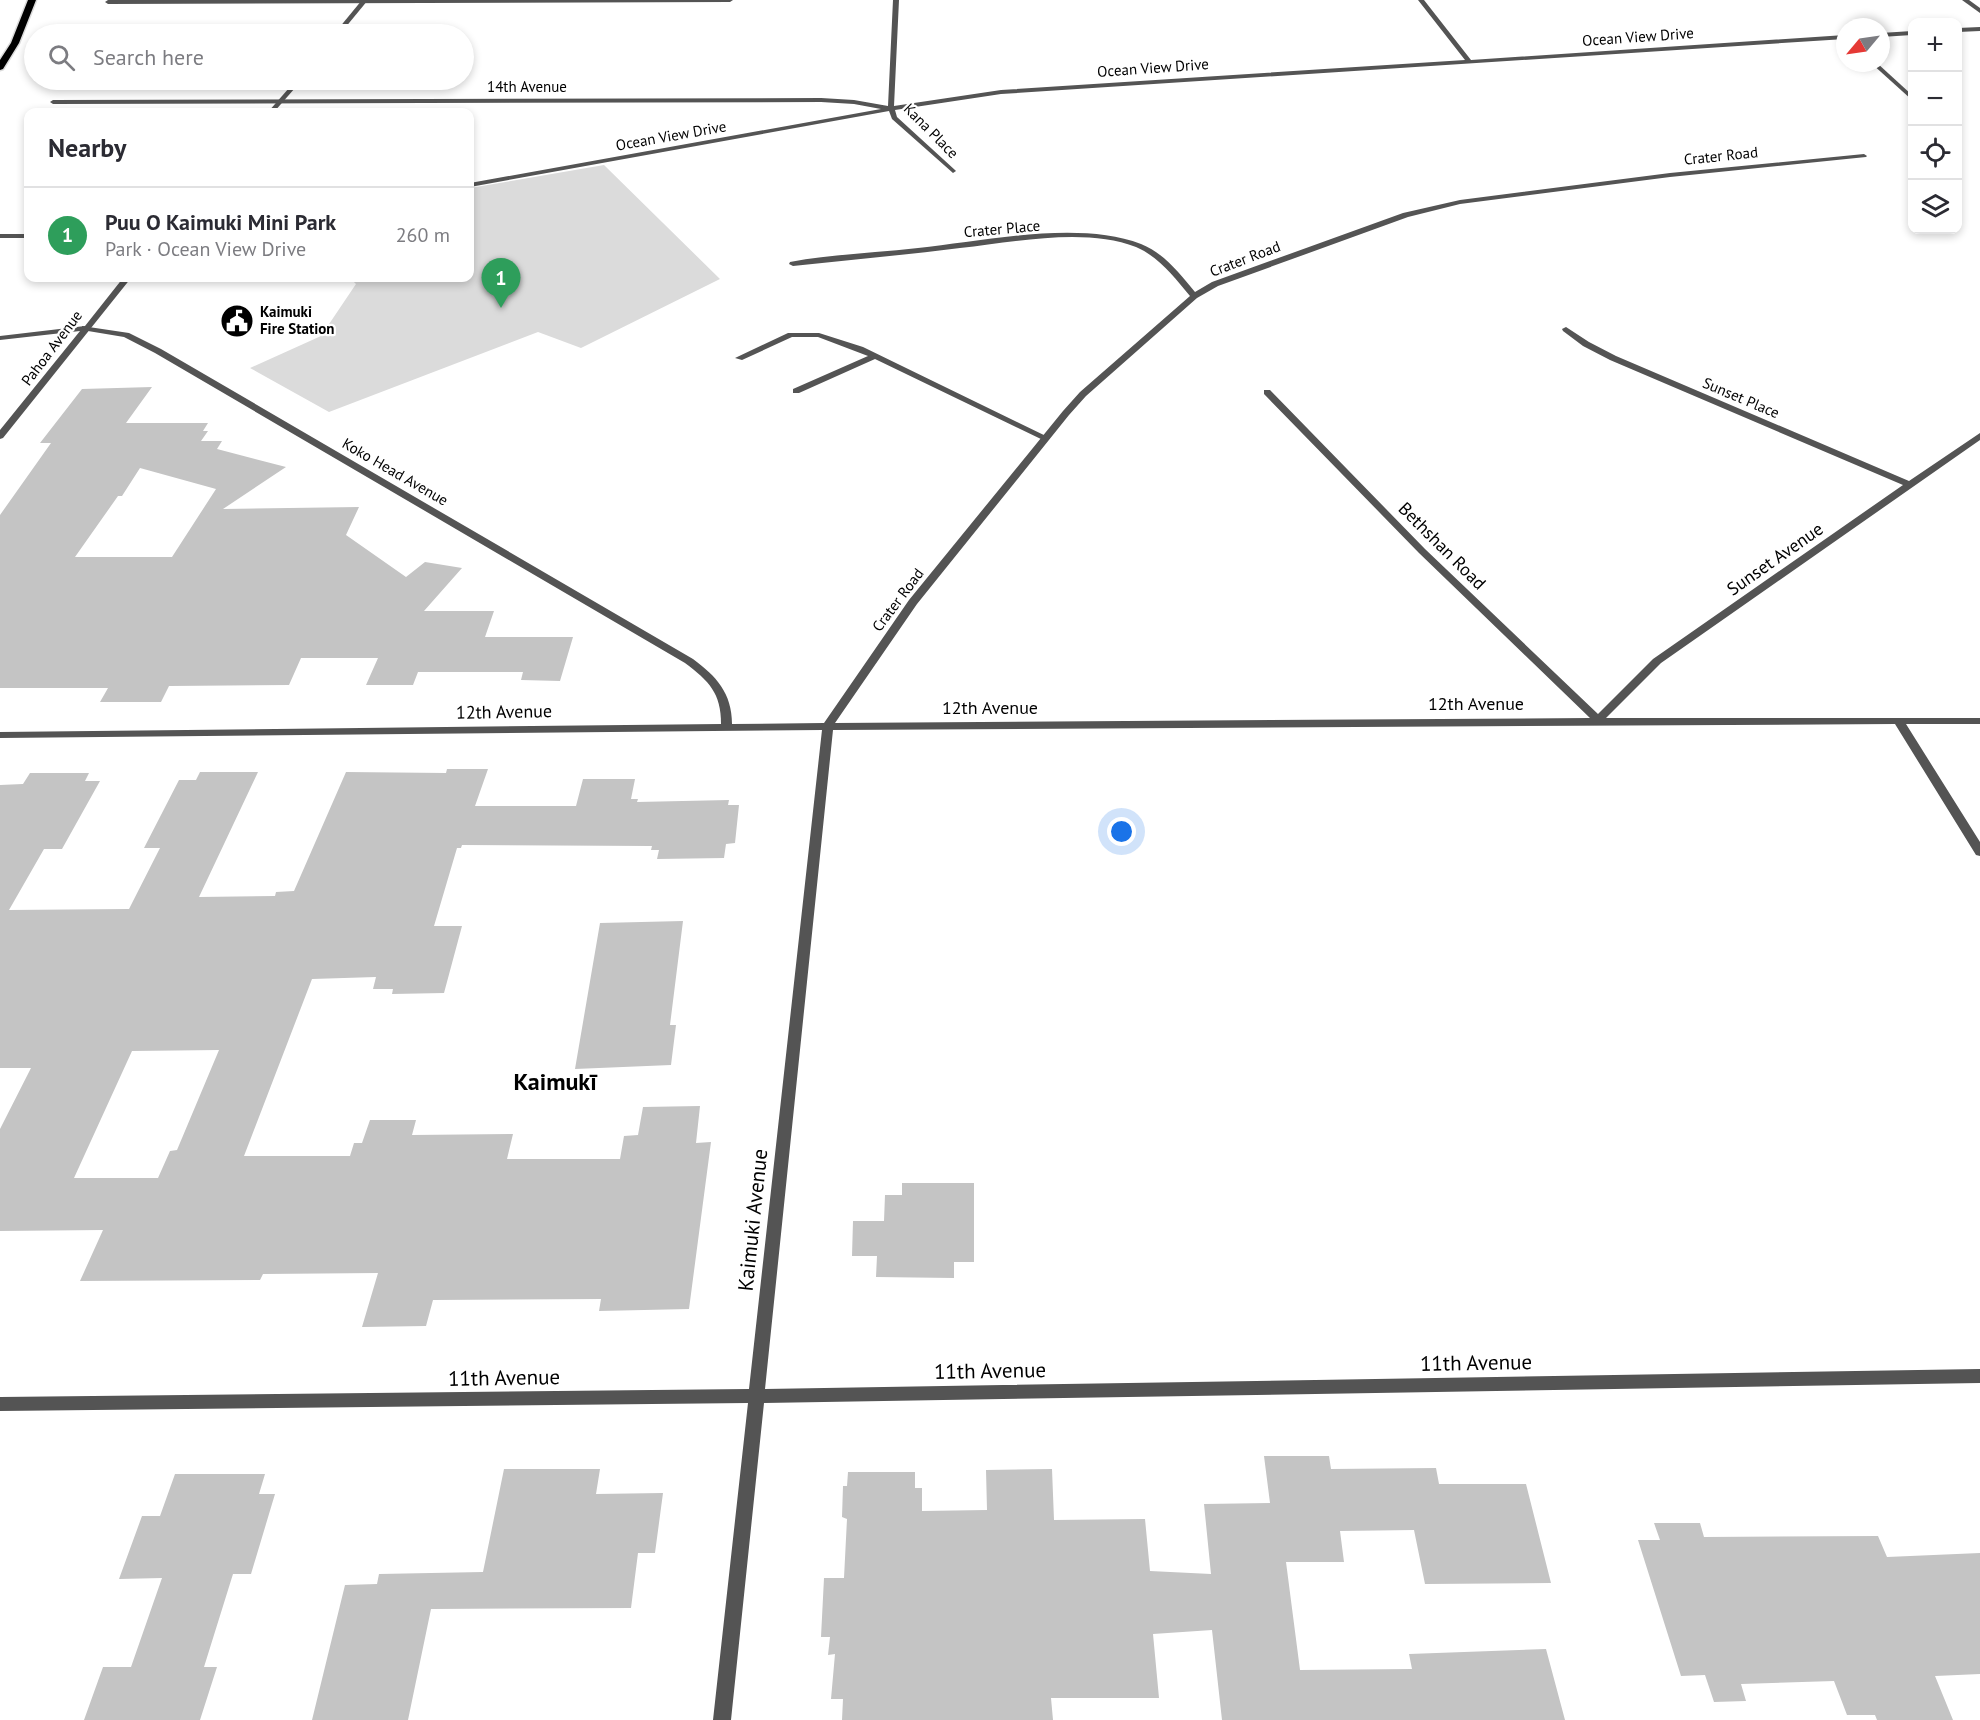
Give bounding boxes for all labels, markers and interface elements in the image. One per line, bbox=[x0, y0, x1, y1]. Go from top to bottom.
north arrow bbox=[1836, 18, 1890, 72]
map controls bbox=[1908, 18, 1962, 234]
button: + bbox=[1908, 18, 1962, 72]
street label: Ocean View Drive bbox=[1582, 23, 1694, 50]
search box bbox=[24, 24, 474, 90]
icon: search bbox=[45, 41, 78, 74]
text: Search here bbox=[93, 43, 204, 71]
street label: Ocean View Drive bbox=[1097, 54, 1209, 81]
button: − bbox=[1908, 72, 1962, 126]
street label: 14th Avenue bbox=[487, 77, 567, 96]
street label: Kana Place bbox=[900, 99, 963, 162]
street label: Ocean View Drive bbox=[614, 116, 728, 155]
button: locate bbox=[1908, 126, 1962, 180]
text: Nearby bbox=[48, 131, 126, 164]
street label: Crater Road bbox=[1683, 142, 1759, 169]
button: layers bbox=[1908, 180, 1962, 234]
text: Puu O Kaimuki Mini Park bbox=[105, 208, 336, 236]
street label: Crater Place bbox=[963, 216, 1041, 241]
text: 1 bbox=[62, 222, 73, 248]
text: 260 m bbox=[396, 222, 450, 248]
text: Park · Ocean View Drive bbox=[105, 236, 306, 262]
street label: Crater Road bbox=[1207, 236, 1283, 281]
pin: 1 bbox=[482, 258, 520, 308]
place label: Kaimuki Fire Station bbox=[260, 302, 334, 338]
public building icon: Kaimuki Fire Station bbox=[219, 303, 255, 339]
street label: Pahoa Avenue bbox=[17, 306, 86, 389]
street label: Sunset Place bbox=[1700, 373, 1782, 422]
street label: Koko Head Avenue bbox=[339, 434, 452, 510]
street label: Bethshan Road bbox=[1394, 497, 1491, 594]
street label: Sunset Avenue bbox=[1722, 517, 1827, 600]
street label: Crater Road bbox=[868, 564, 928, 635]
street label: 12th Avenue bbox=[1428, 692, 1524, 715]
street label: 12th Avenue bbox=[942, 696, 1038, 719]
street label: 12th Avenue bbox=[456, 699, 552, 724]
your location bbox=[1107, 817, 1136, 846]
district label: Kaimukī bbox=[513, 1066, 598, 1097]
street label: Kaimuki Avenue bbox=[732, 1148, 773, 1292]
street label: 11th Avenue bbox=[1420, 1348, 1532, 1377]
street label: 11th Avenue bbox=[934, 1356, 1046, 1385]
street label: 11th Avenue bbox=[448, 1363, 560, 1392]

